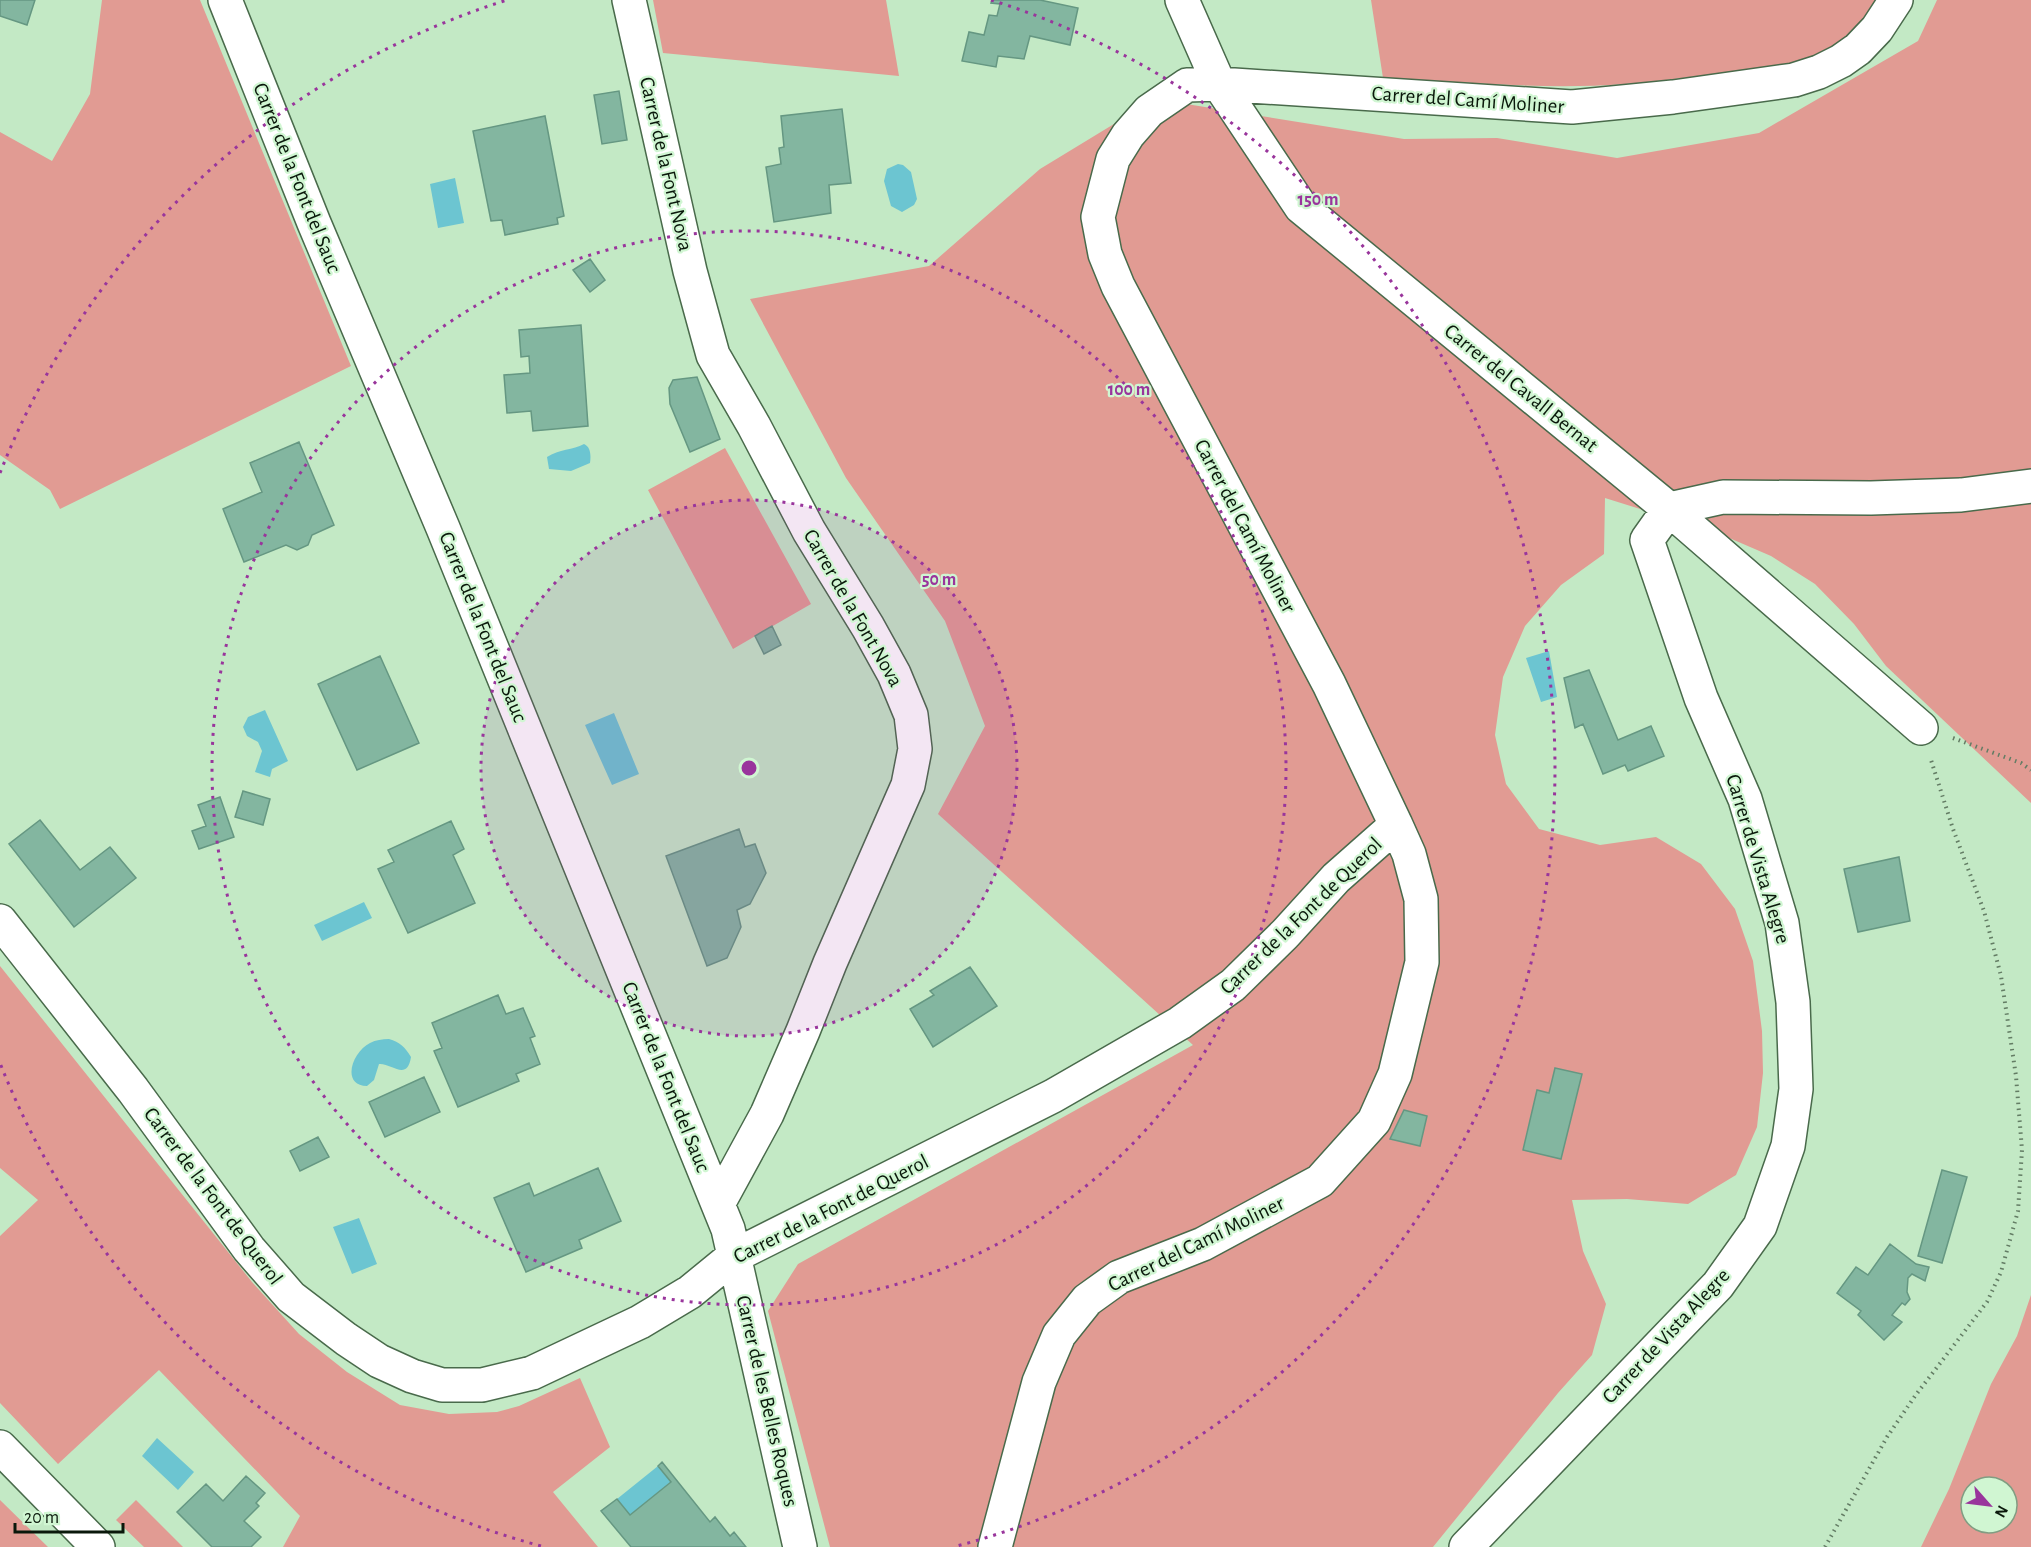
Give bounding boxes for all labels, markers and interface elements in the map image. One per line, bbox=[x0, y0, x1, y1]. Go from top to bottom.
street label: Carrer de la Font Nova bbox=[636, 75, 696, 253]
street label: Carrer de la Font del Sauc bbox=[249, 80, 345, 276]
street label: Carrer del Camí Moliner bbox=[1371, 83, 1565, 117]
text: 150 m bbox=[1298, 191, 1338, 209]
street label: Carrer del Cavall Bernat bbox=[1440, 320, 1602, 456]
text: 100 m bbox=[1108, 381, 1150, 399]
street label: Carrer del Camí Moliner bbox=[1190, 436, 1300, 616]
street label: Carrer de la Font Nova bbox=[799, 526, 907, 691]
street label: Carrer de la Font del Sauc bbox=[435, 529, 531, 725]
text: 50 m bbox=[922, 571, 956, 589]
centre of rings bbox=[739, 758, 759, 778]
street label: Carrer de Vista Alegre bbox=[1722, 772, 1794, 946]
street label: Carrer de la Font de Querol bbox=[1216, 833, 1386, 999]
street label: Carrer de la Font del Sauc bbox=[618, 979, 714, 1175]
street label: Carrer de la Font de Querol bbox=[140, 1104, 286, 1288]
street label: Carrer de la Font de Querol bbox=[730, 1151, 932, 1267]
street label: Carrer del Camí Moliner bbox=[1105, 1192, 1287, 1296]
street label: Carrer de Vista Alegre bbox=[1598, 1265, 1734, 1407]
street label: Carrer de les Belles Roques bbox=[732, 1293, 802, 1509]
north arrow bbox=[1959, 1475, 2019, 1535]
scale bar bbox=[15, 1496, 123, 1534]
text: N bbox=[1992, 1503, 2011, 1520]
text: 20 m bbox=[24, 1509, 59, 1527]

